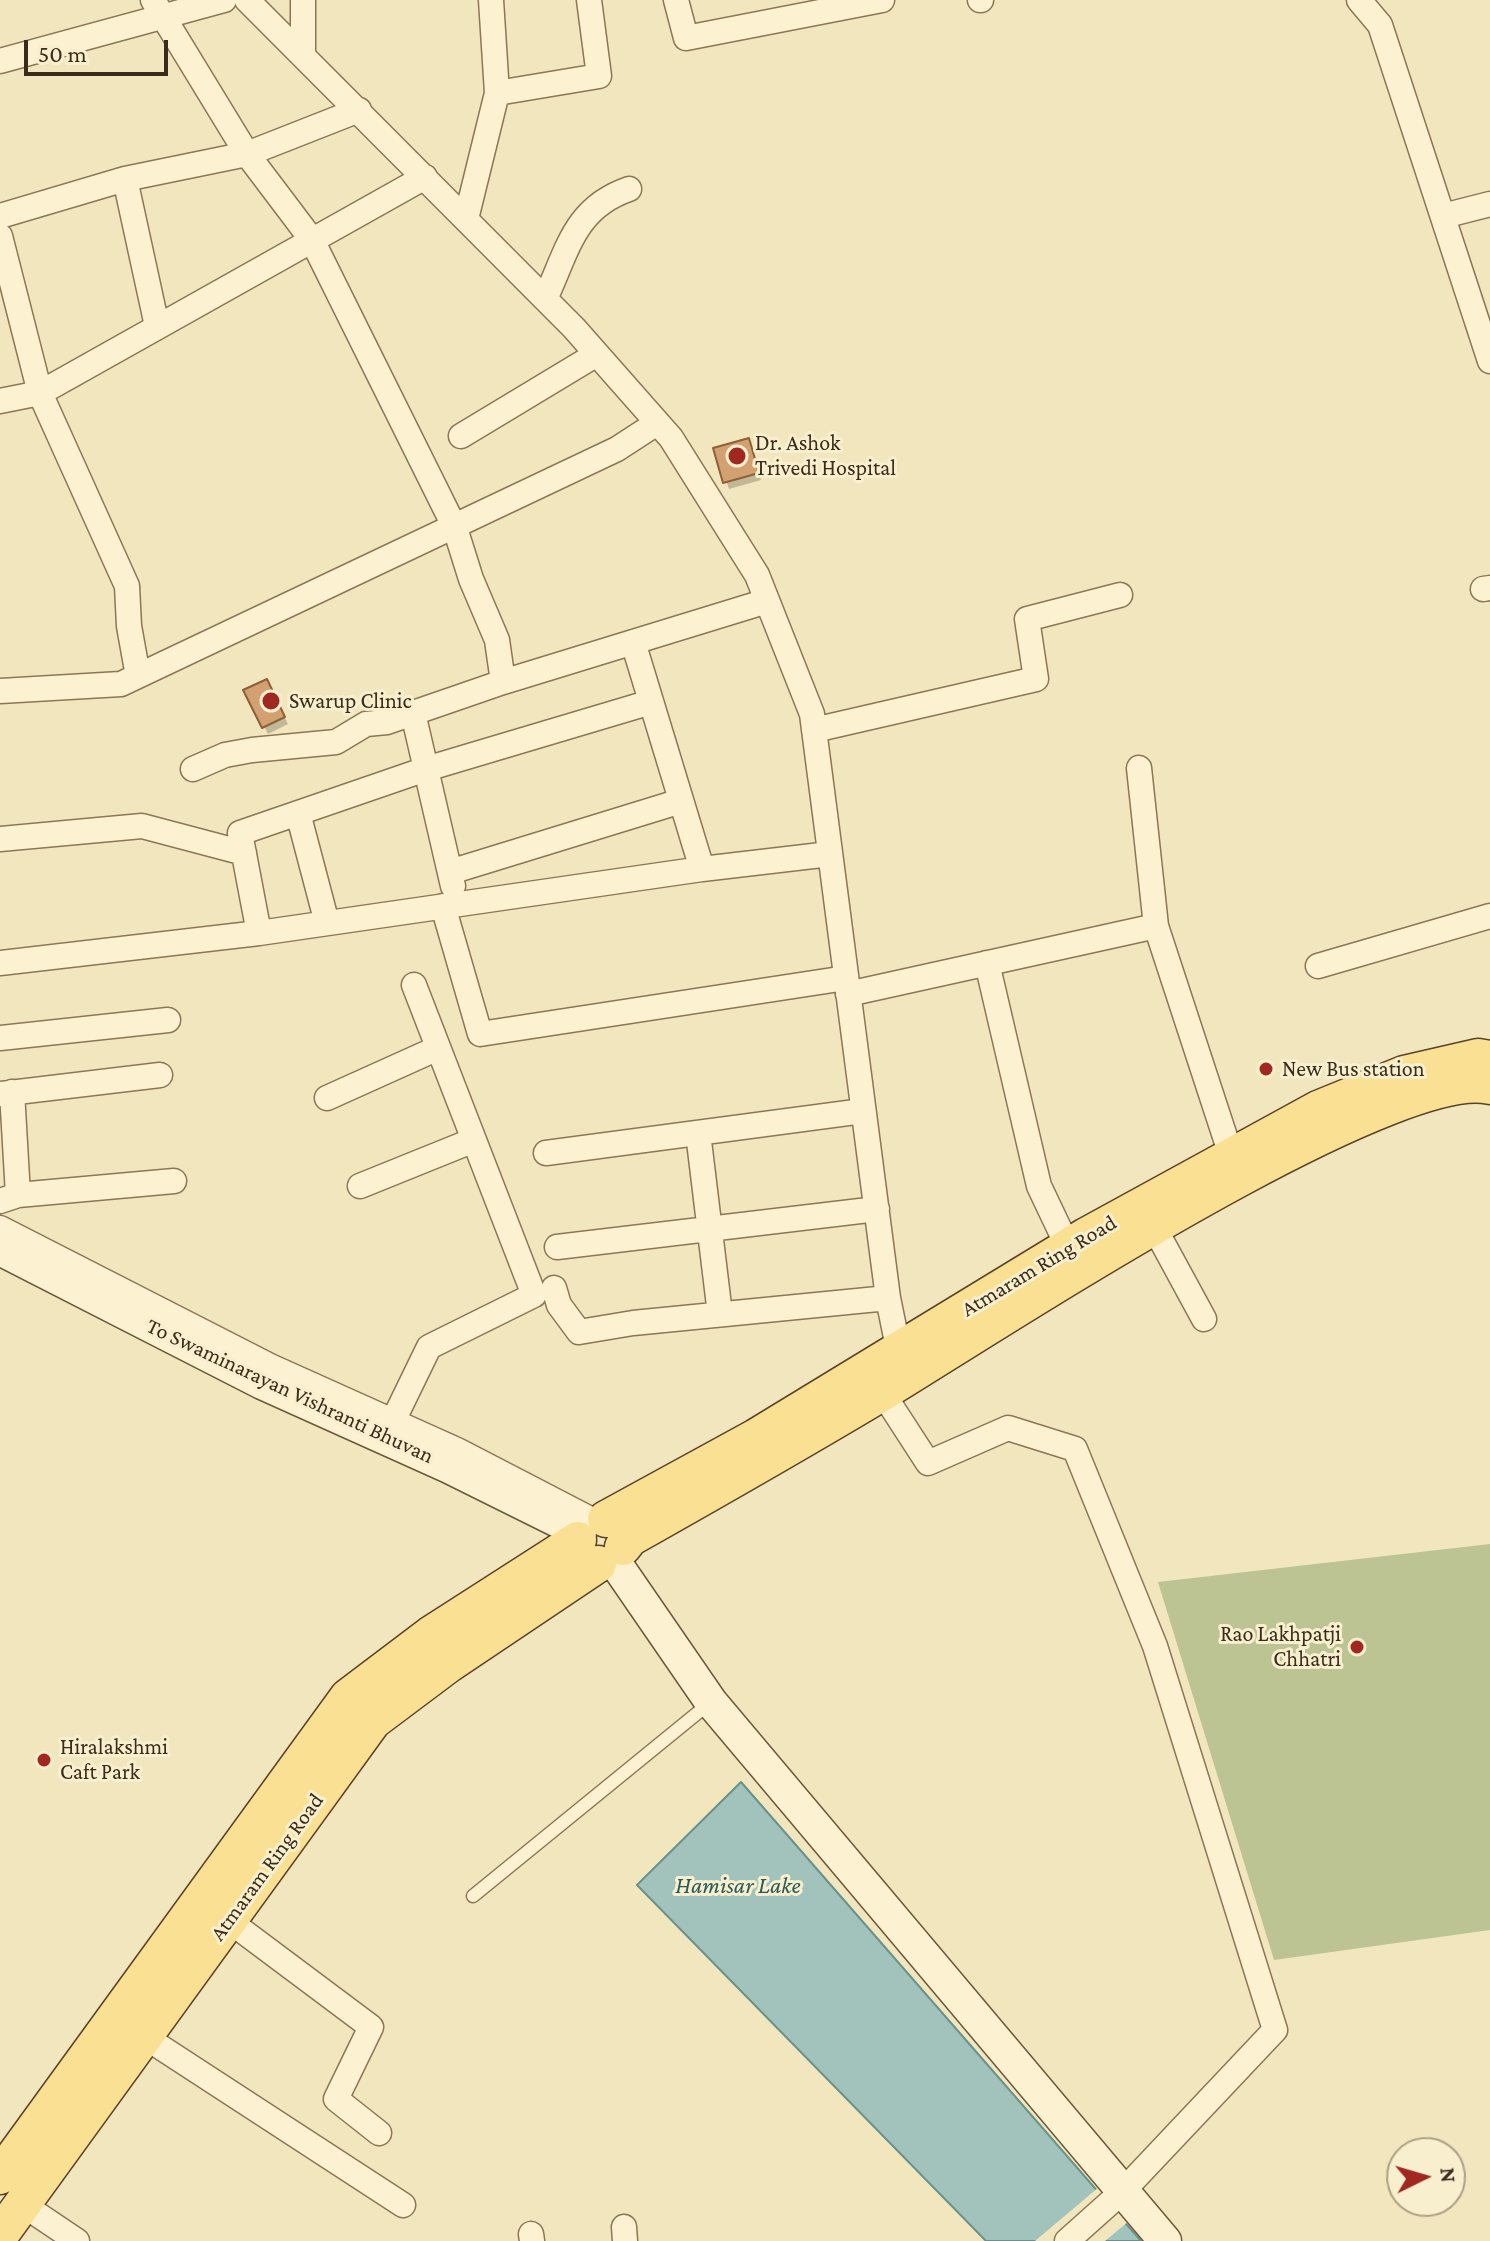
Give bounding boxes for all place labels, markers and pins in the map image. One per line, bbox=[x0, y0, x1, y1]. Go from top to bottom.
place label: Dr. Ashok Trivedi Hospital bbox=[755, 430, 896, 482]
marker: Dr. Ashok Trivedi Hospital bbox=[726, 445, 748, 467]
place label: Swarup Clinic bbox=[289, 688, 412, 714]
marker: Swarup Clinic bbox=[260, 690, 282, 712]
place label: New Bus station bbox=[1282, 1056, 1424, 1082]
marker: New Bus station bbox=[1257, 1060, 1275, 1078]
place label: Rao Lakhpatji Chhatri bbox=[1220, 1621, 1341, 1672]
marker: Rao Lakhpatji Chhatri bbox=[1348, 1638, 1366, 1656]
place label: Hiralakshmi Caft Park bbox=[60, 1734, 168, 1786]
marker: Hiralakshmi Caft Park bbox=[35, 1751, 53, 1769]

